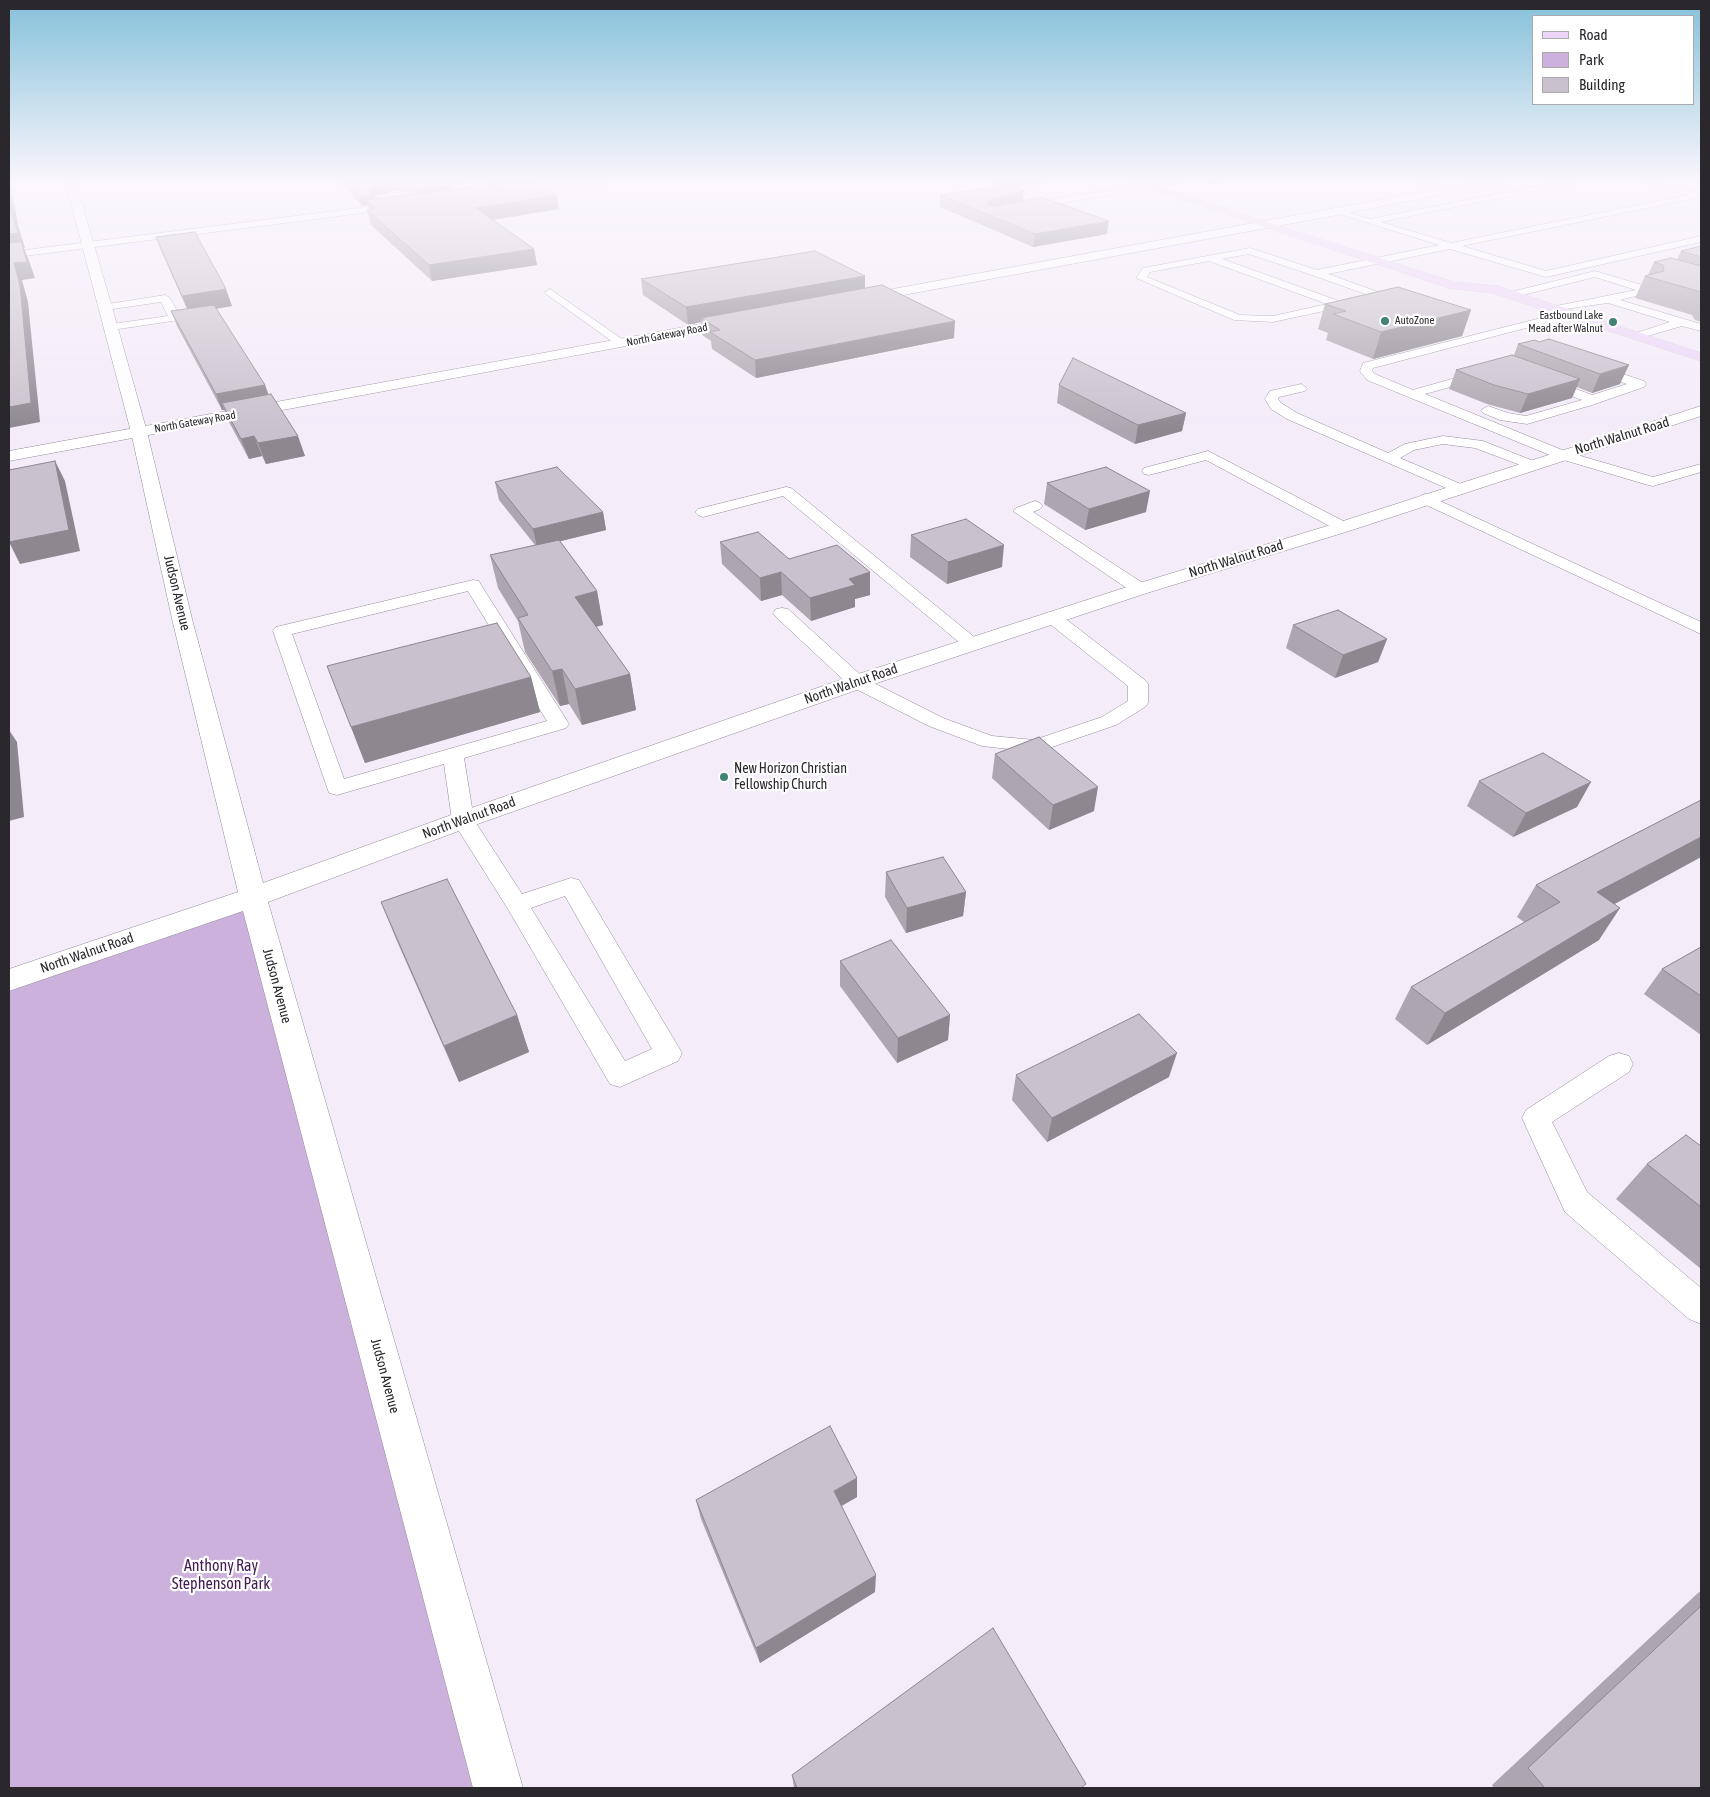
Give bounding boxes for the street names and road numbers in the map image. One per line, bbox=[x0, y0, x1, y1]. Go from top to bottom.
street label: North Gateway Road bbox=[625, 321, 709, 349]
street label: North Gateway Road bbox=[153, 408, 237, 436]
street label: North Walnut Road bbox=[1573, 414, 1671, 458]
street label: North Walnut Road bbox=[1187, 537, 1285, 581]
street label: Judson Avenue bbox=[160, 554, 194, 632]
street label: North Walnut Road bbox=[802, 660, 900, 708]
street label: North Walnut Road bbox=[420, 793, 518, 843]
street label: North Walnut Road bbox=[38, 929, 136, 977]
street label: Judson Avenue bbox=[259, 947, 295, 1025]
street label: Judson Avenue bbox=[367, 1337, 403, 1415]

